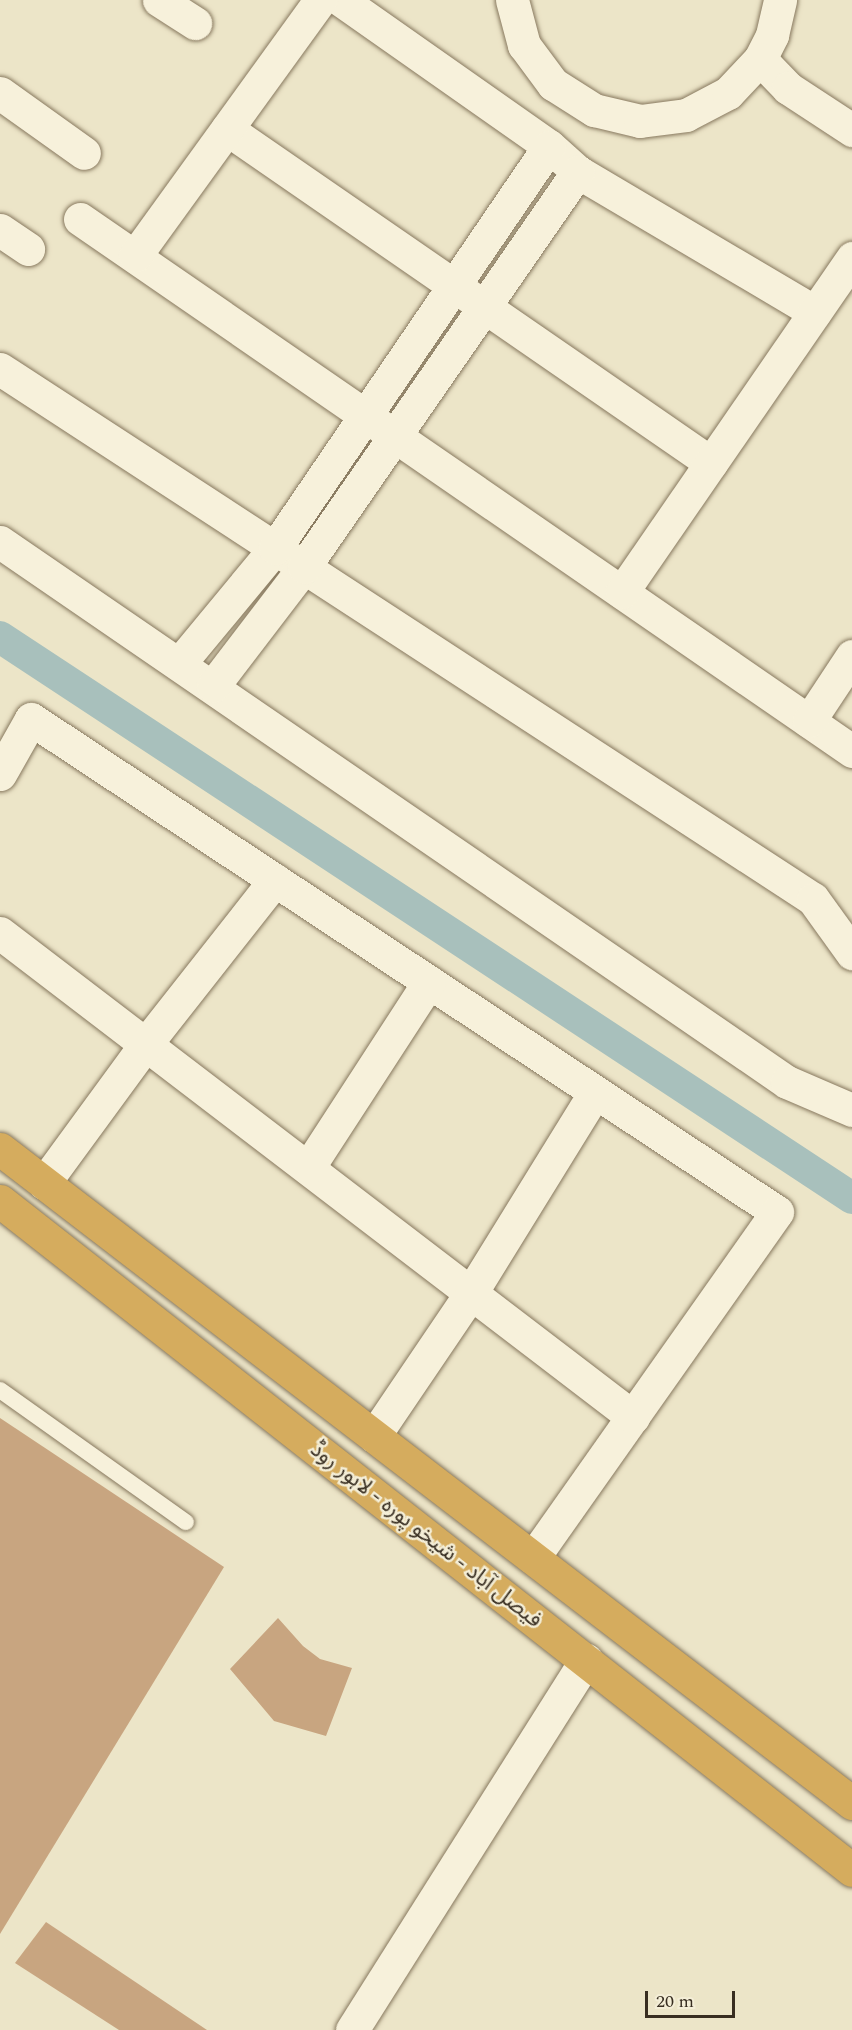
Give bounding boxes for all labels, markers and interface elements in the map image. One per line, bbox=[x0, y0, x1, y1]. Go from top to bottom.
street label: فیصل آباد - شیخو پورہ - لاہور روڈ bbox=[305, 1436, 547, 1634]
scale bar bbox=[648, 1979, 738, 2017]
text: 20 m bbox=[656, 1988, 694, 2015]

